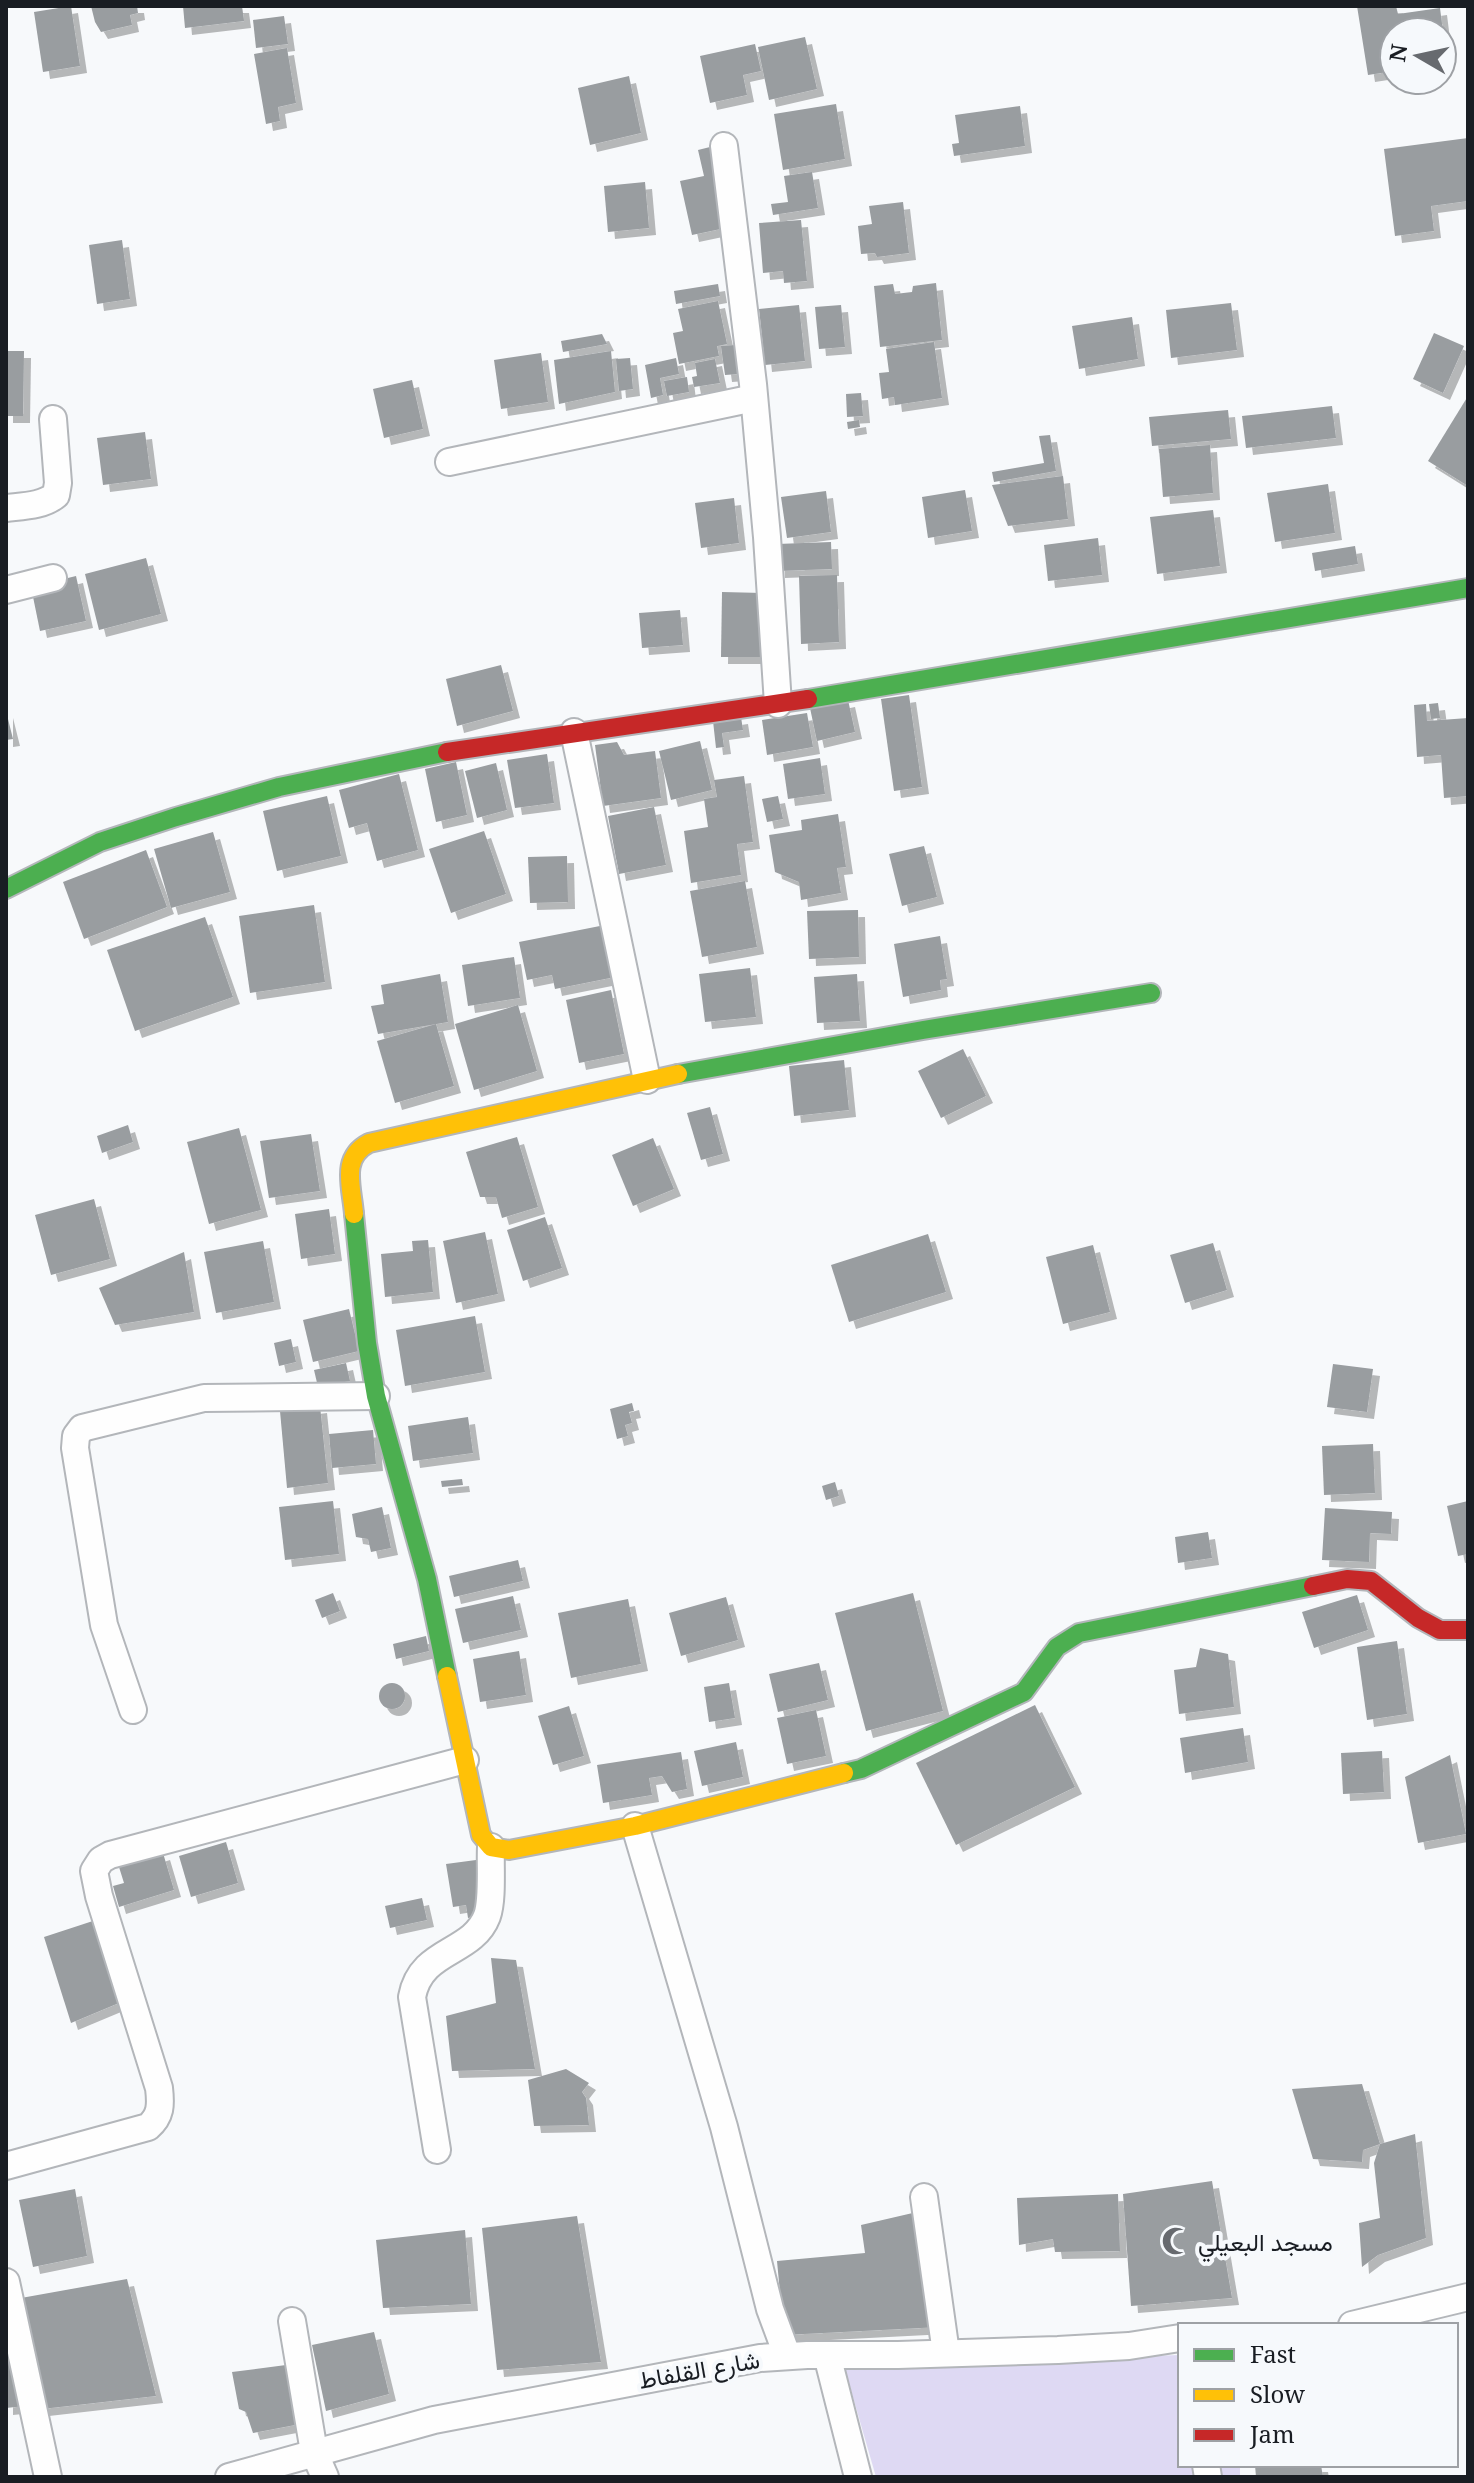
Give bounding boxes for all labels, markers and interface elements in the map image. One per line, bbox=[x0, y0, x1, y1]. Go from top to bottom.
north arrow bbox=[1378, 16, 1458, 96]
text: N bbox=[1381, 42, 1413, 64]
place label: مسجد البعيلي bbox=[1198, 2225, 1333, 2262]
mosque icon: مسجد البعيلي bbox=[1161, 2226, 1191, 2256]
legend bbox=[1178, 2323, 1458, 2467]
text: Fast bbox=[1250, 2337, 1296, 2370]
street label: شارع القلفاط bbox=[636, 2342, 762, 2397]
text: Slow bbox=[1250, 2377, 1305, 2410]
text: Jam bbox=[1249, 2417, 1295, 2450]

